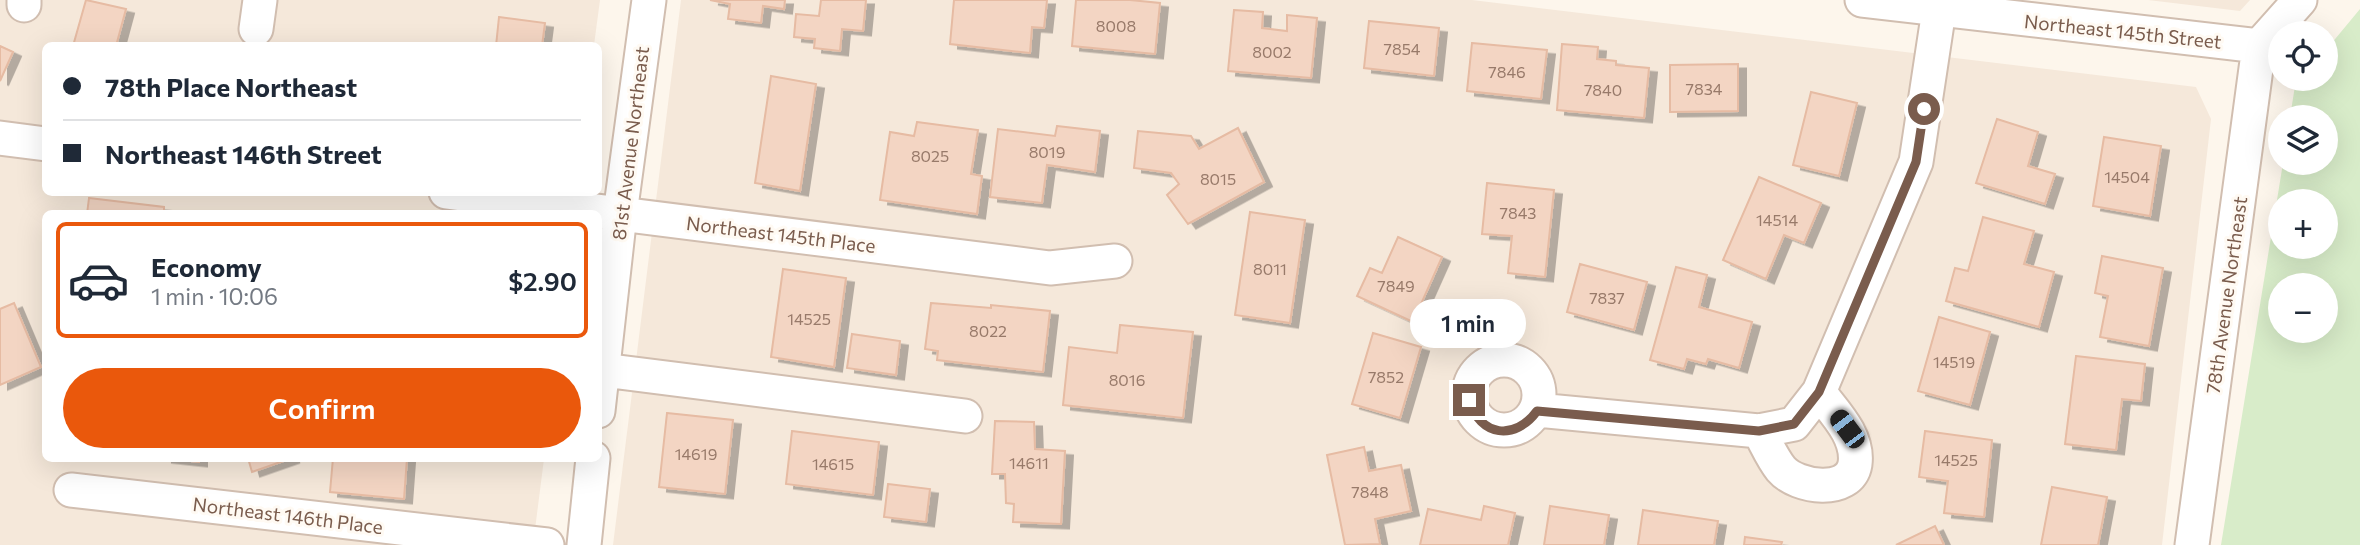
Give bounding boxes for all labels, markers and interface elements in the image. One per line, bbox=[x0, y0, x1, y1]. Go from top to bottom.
street label: Northeast 145th Street bbox=[2023, 9, 2223, 53]
house number: 8008 bbox=[1096, 16, 1136, 35]
map controls bbox=[2268, 21, 2338, 343]
button: locate bbox=[2268, 21, 2338, 91]
house number: 7854 bbox=[1384, 39, 1421, 58]
house number: 8002 bbox=[1252, 42, 1292, 61]
street label: 81st Avenue Northeast bbox=[607, 45, 653, 241]
house number: 7846 bbox=[1488, 62, 1526, 81]
text: 78th Place Northeast bbox=[105, 71, 357, 102]
house number: 7834 bbox=[1686, 79, 1723, 98]
house number: 7840 bbox=[1584, 80, 1622, 99]
route start bbox=[1908, 93, 1940, 125]
button: layers bbox=[2268, 105, 2338, 175]
text: Northeast 146th Street bbox=[105, 138, 382, 169]
house number: 8019 bbox=[1029, 142, 1065, 161]
house number: 8025 bbox=[911, 146, 949, 165]
house number: 14504 bbox=[2104, 167, 2150, 186]
house number: 8015 bbox=[1200, 169, 1236, 188]
button: + bbox=[2268, 189, 2338, 259]
street label: 78th Avenue Northeast bbox=[2201, 195, 2251, 395]
house number: 7843 bbox=[1500, 203, 1536, 222]
house number: 14514 bbox=[1756, 210, 1798, 229]
street label: Northeast 145th Place bbox=[685, 211, 877, 257]
icon: car bbox=[67, 249, 130, 312]
text: Economy bbox=[151, 251, 262, 282]
house number: 8011 bbox=[1253, 259, 1287, 278]
text: $2.90 bbox=[508, 265, 577, 296]
button: − bbox=[2268, 273, 2338, 343]
house number: 7849 bbox=[1377, 276, 1415, 295]
text: 1 min · 10:06 bbox=[151, 282, 278, 310]
house number: 7837 bbox=[1589, 288, 1625, 307]
callout: 1 min bbox=[1411, 298, 1527, 348]
house number: 14525 bbox=[787, 309, 831, 328]
text: 1 min bbox=[1441, 309, 1495, 337]
house number: 8022 bbox=[969, 321, 1007, 340]
house number: 14519 bbox=[1933, 352, 1975, 371]
house number: 7852 bbox=[1368, 367, 1404, 386]
button: Confirm bbox=[63, 368, 581, 448]
house number: 8016 bbox=[1109, 370, 1145, 389]
route end bbox=[1453, 384, 1485, 416]
car bbox=[1826, 406, 1869, 452]
house number: 14619 bbox=[675, 444, 717, 463]
house number: 14525 bbox=[1934, 450, 1978, 469]
house number: 14611 bbox=[1009, 453, 1049, 472]
house number: 14615 bbox=[812, 454, 854, 473]
house number: 7848 bbox=[1351, 482, 1389, 501]
street label: Northeast 146th Place bbox=[192, 492, 384, 538]

